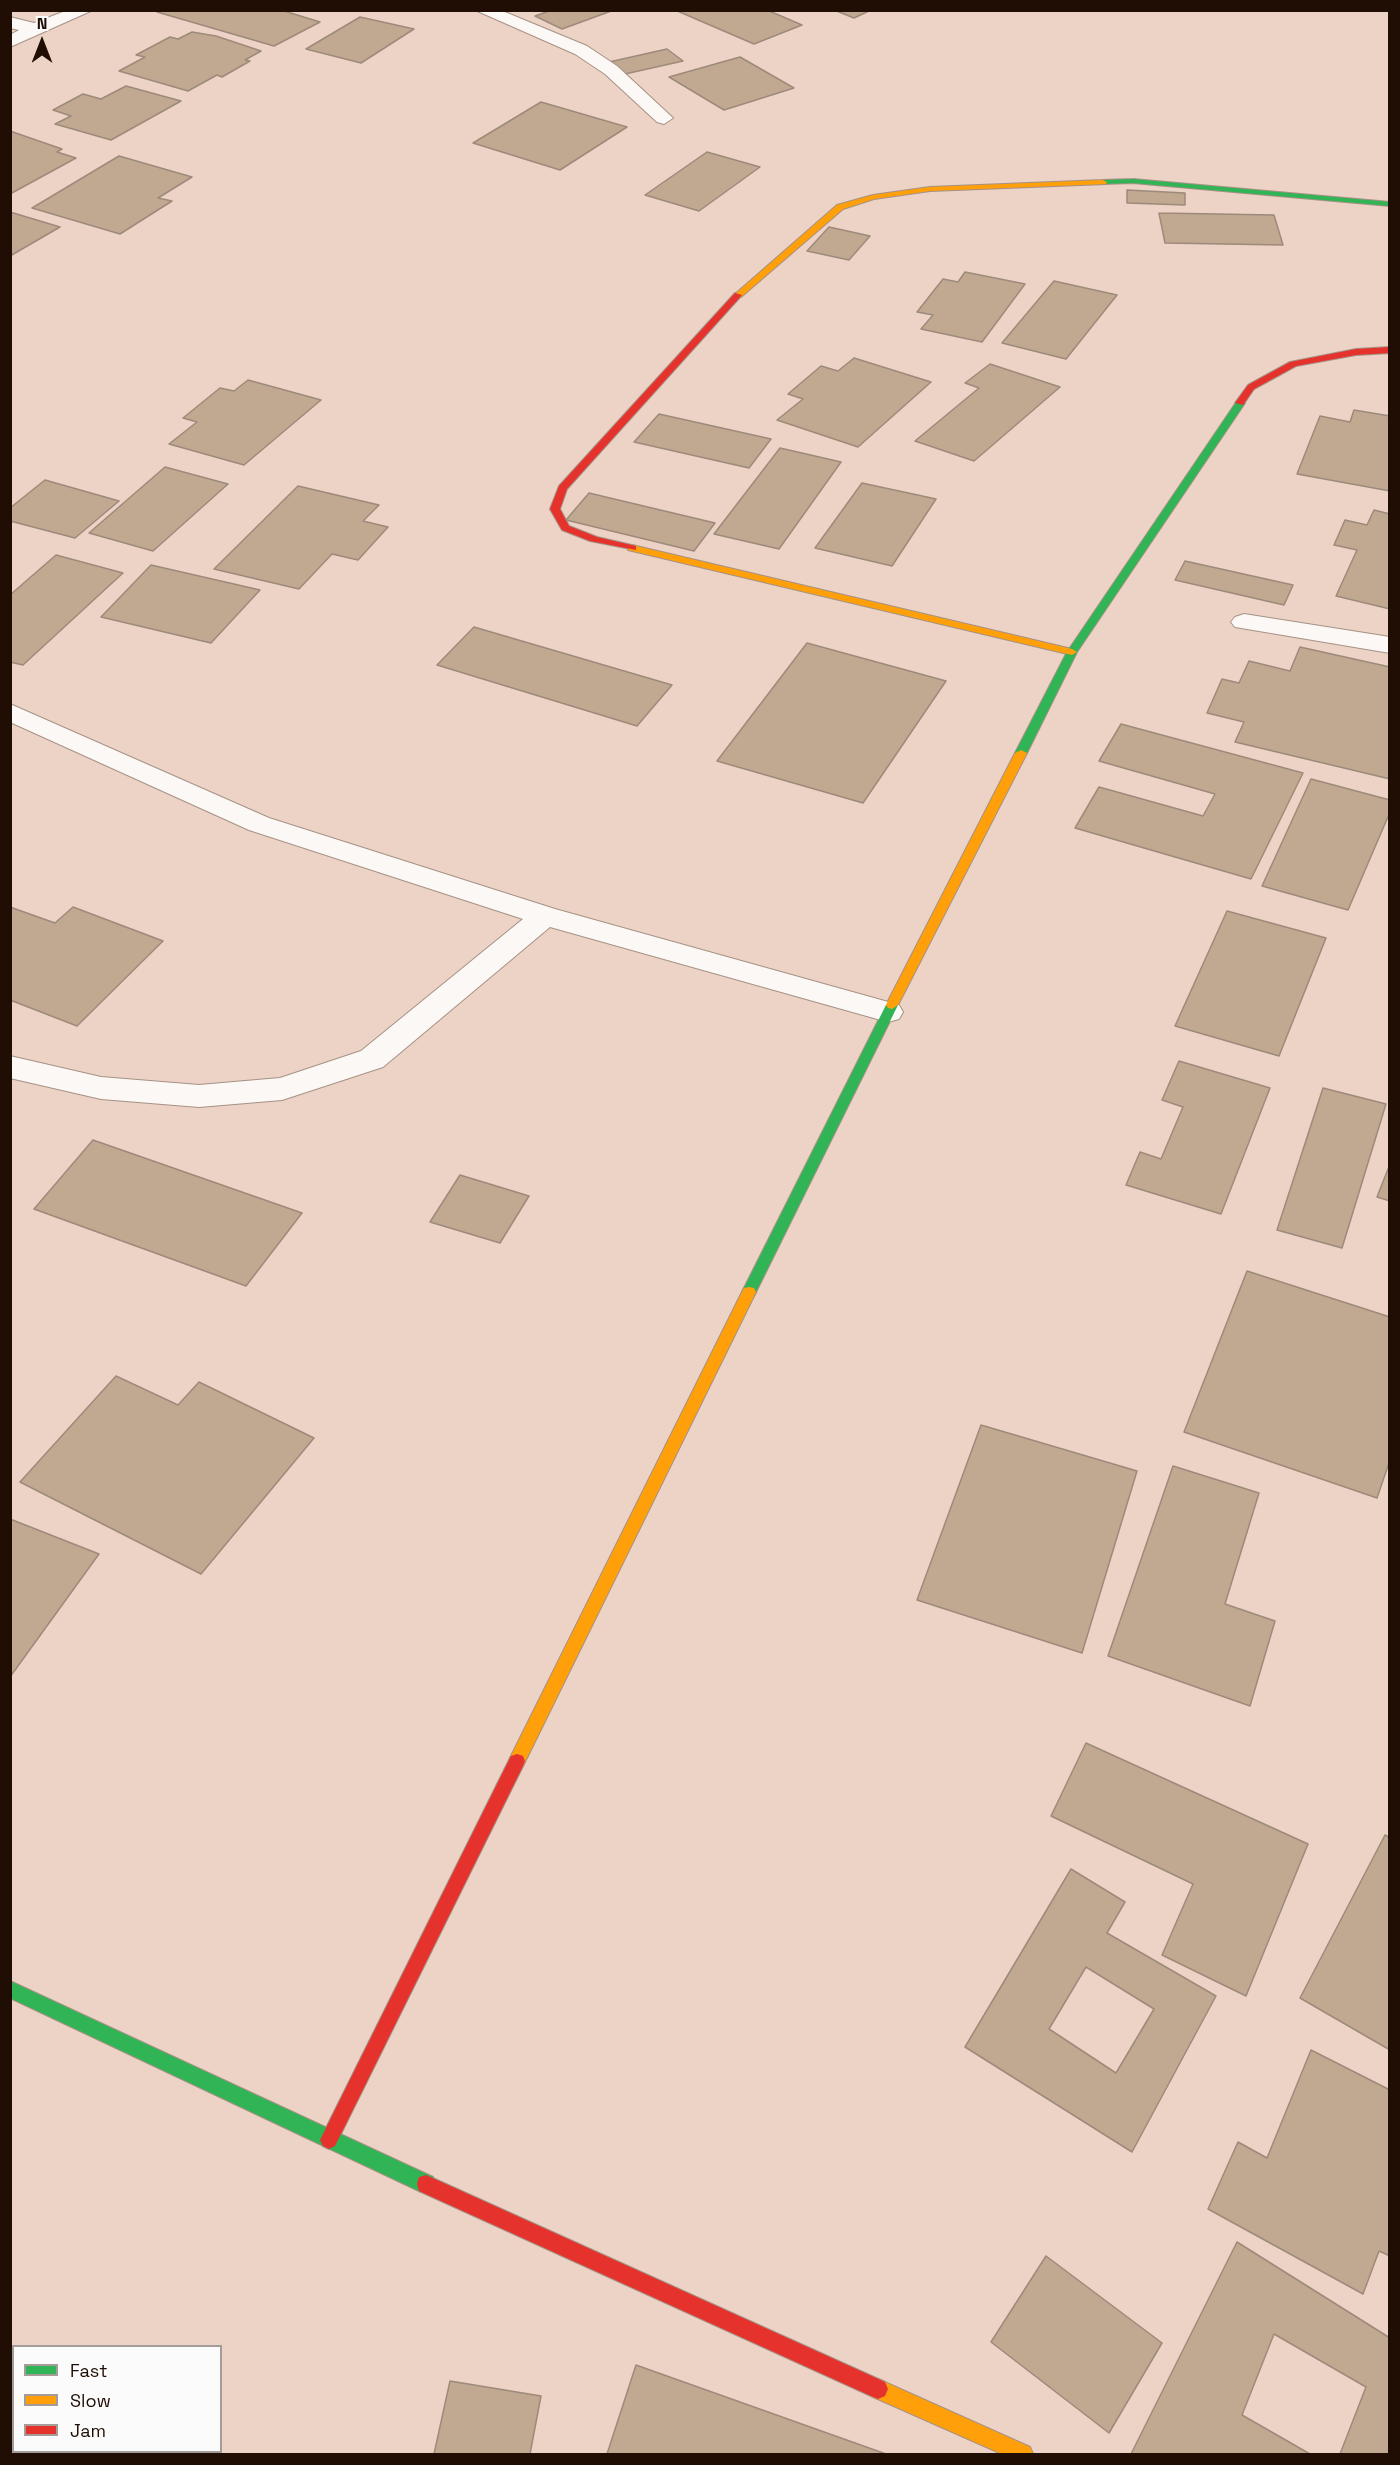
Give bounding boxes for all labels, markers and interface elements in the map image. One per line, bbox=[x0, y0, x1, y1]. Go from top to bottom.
north arrow bbox=[12, 12, 72, 72]
text: N bbox=[37, 13, 47, 34]
legend bbox=[12, 2345, 222, 2453]
text: Fast bbox=[70, 2359, 107, 2382]
text: Slow bbox=[70, 2389, 111, 2412]
text: Jam bbox=[70, 2419, 106, 2442]

